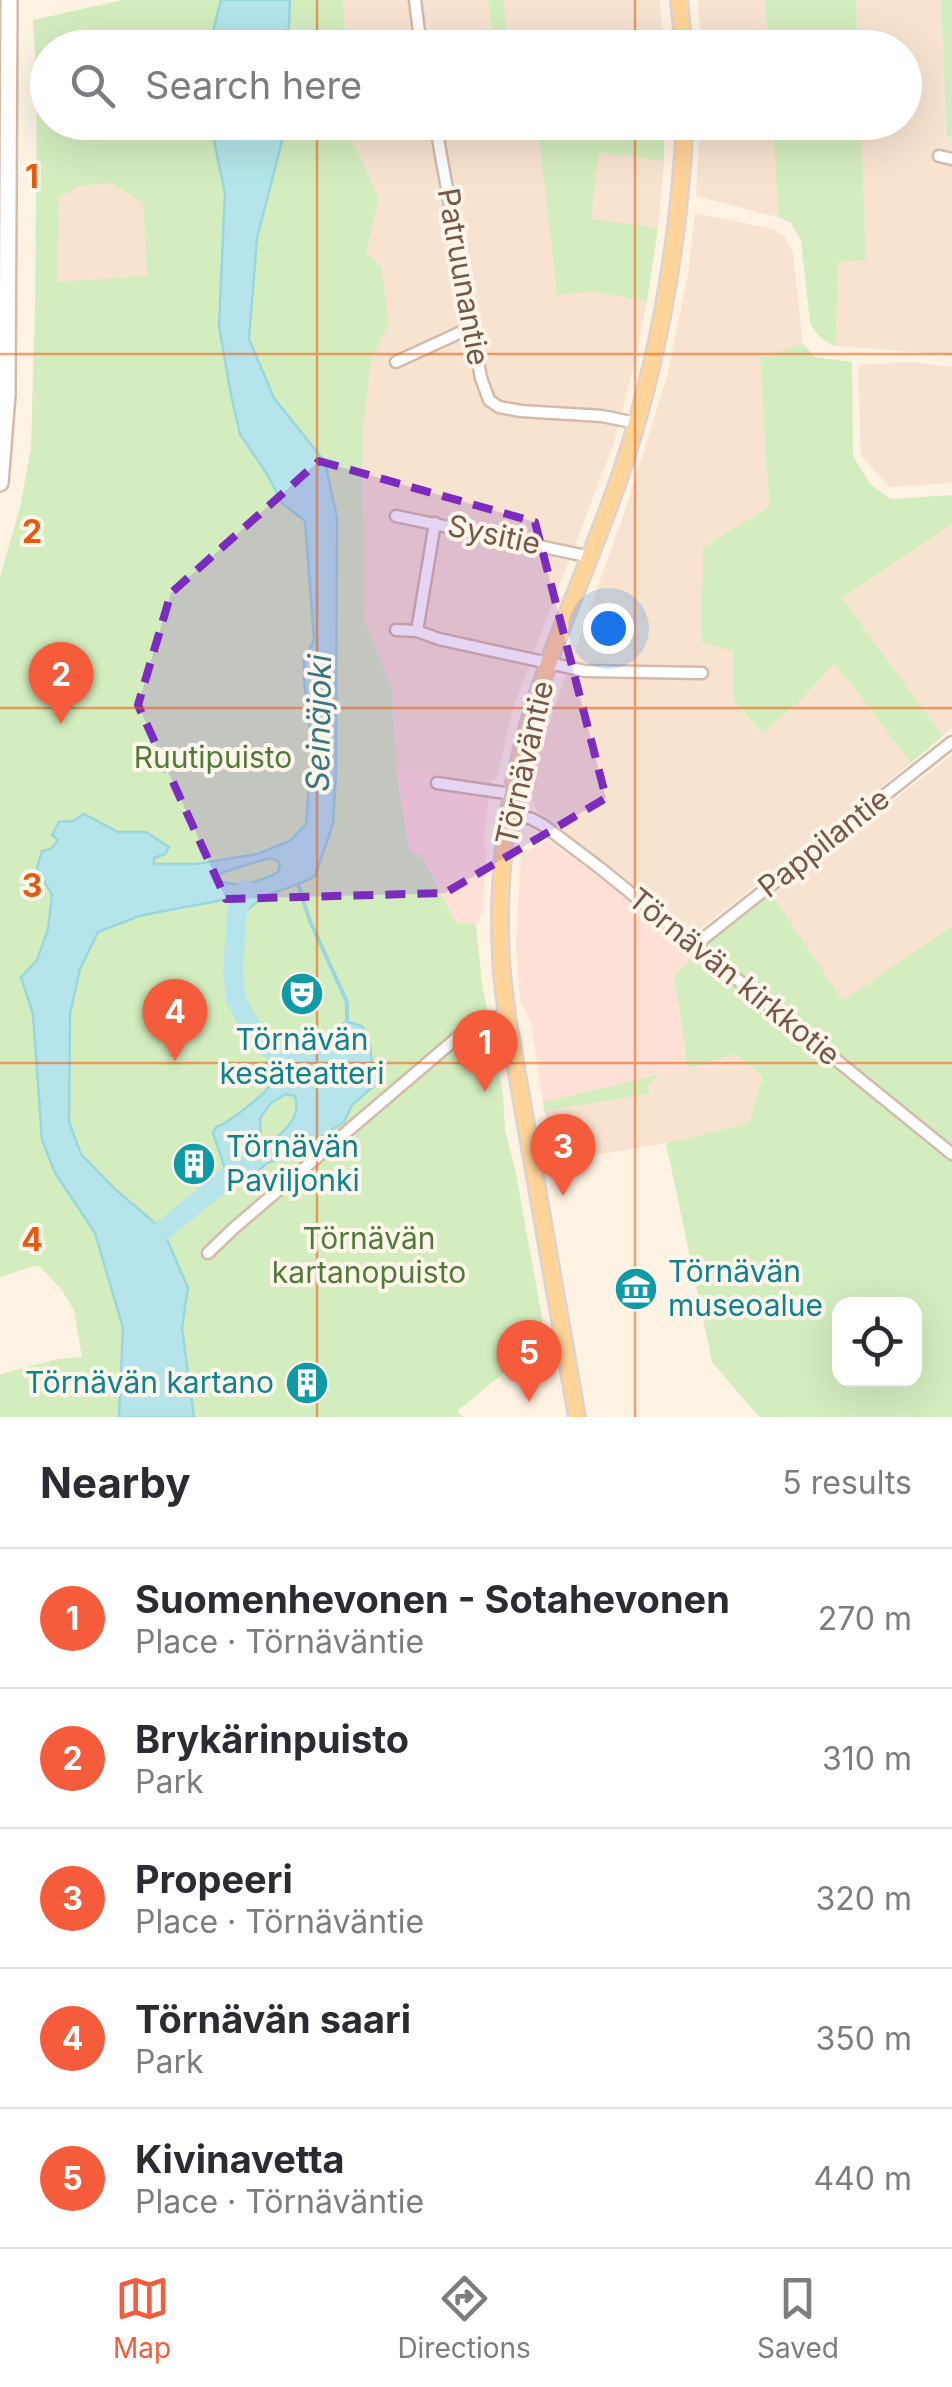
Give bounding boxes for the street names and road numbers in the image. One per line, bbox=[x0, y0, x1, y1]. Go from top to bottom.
street label: Patruunantie bbox=[431, 185, 497, 368]
street label: Sysitie bbox=[445, 507, 544, 561]
street label: Törnäväntie bbox=[488, 677, 560, 848]
street label: Pappilantie bbox=[751, 780, 896, 905]
street label: Törnävän kirkkotie bbox=[622, 880, 848, 1073]

